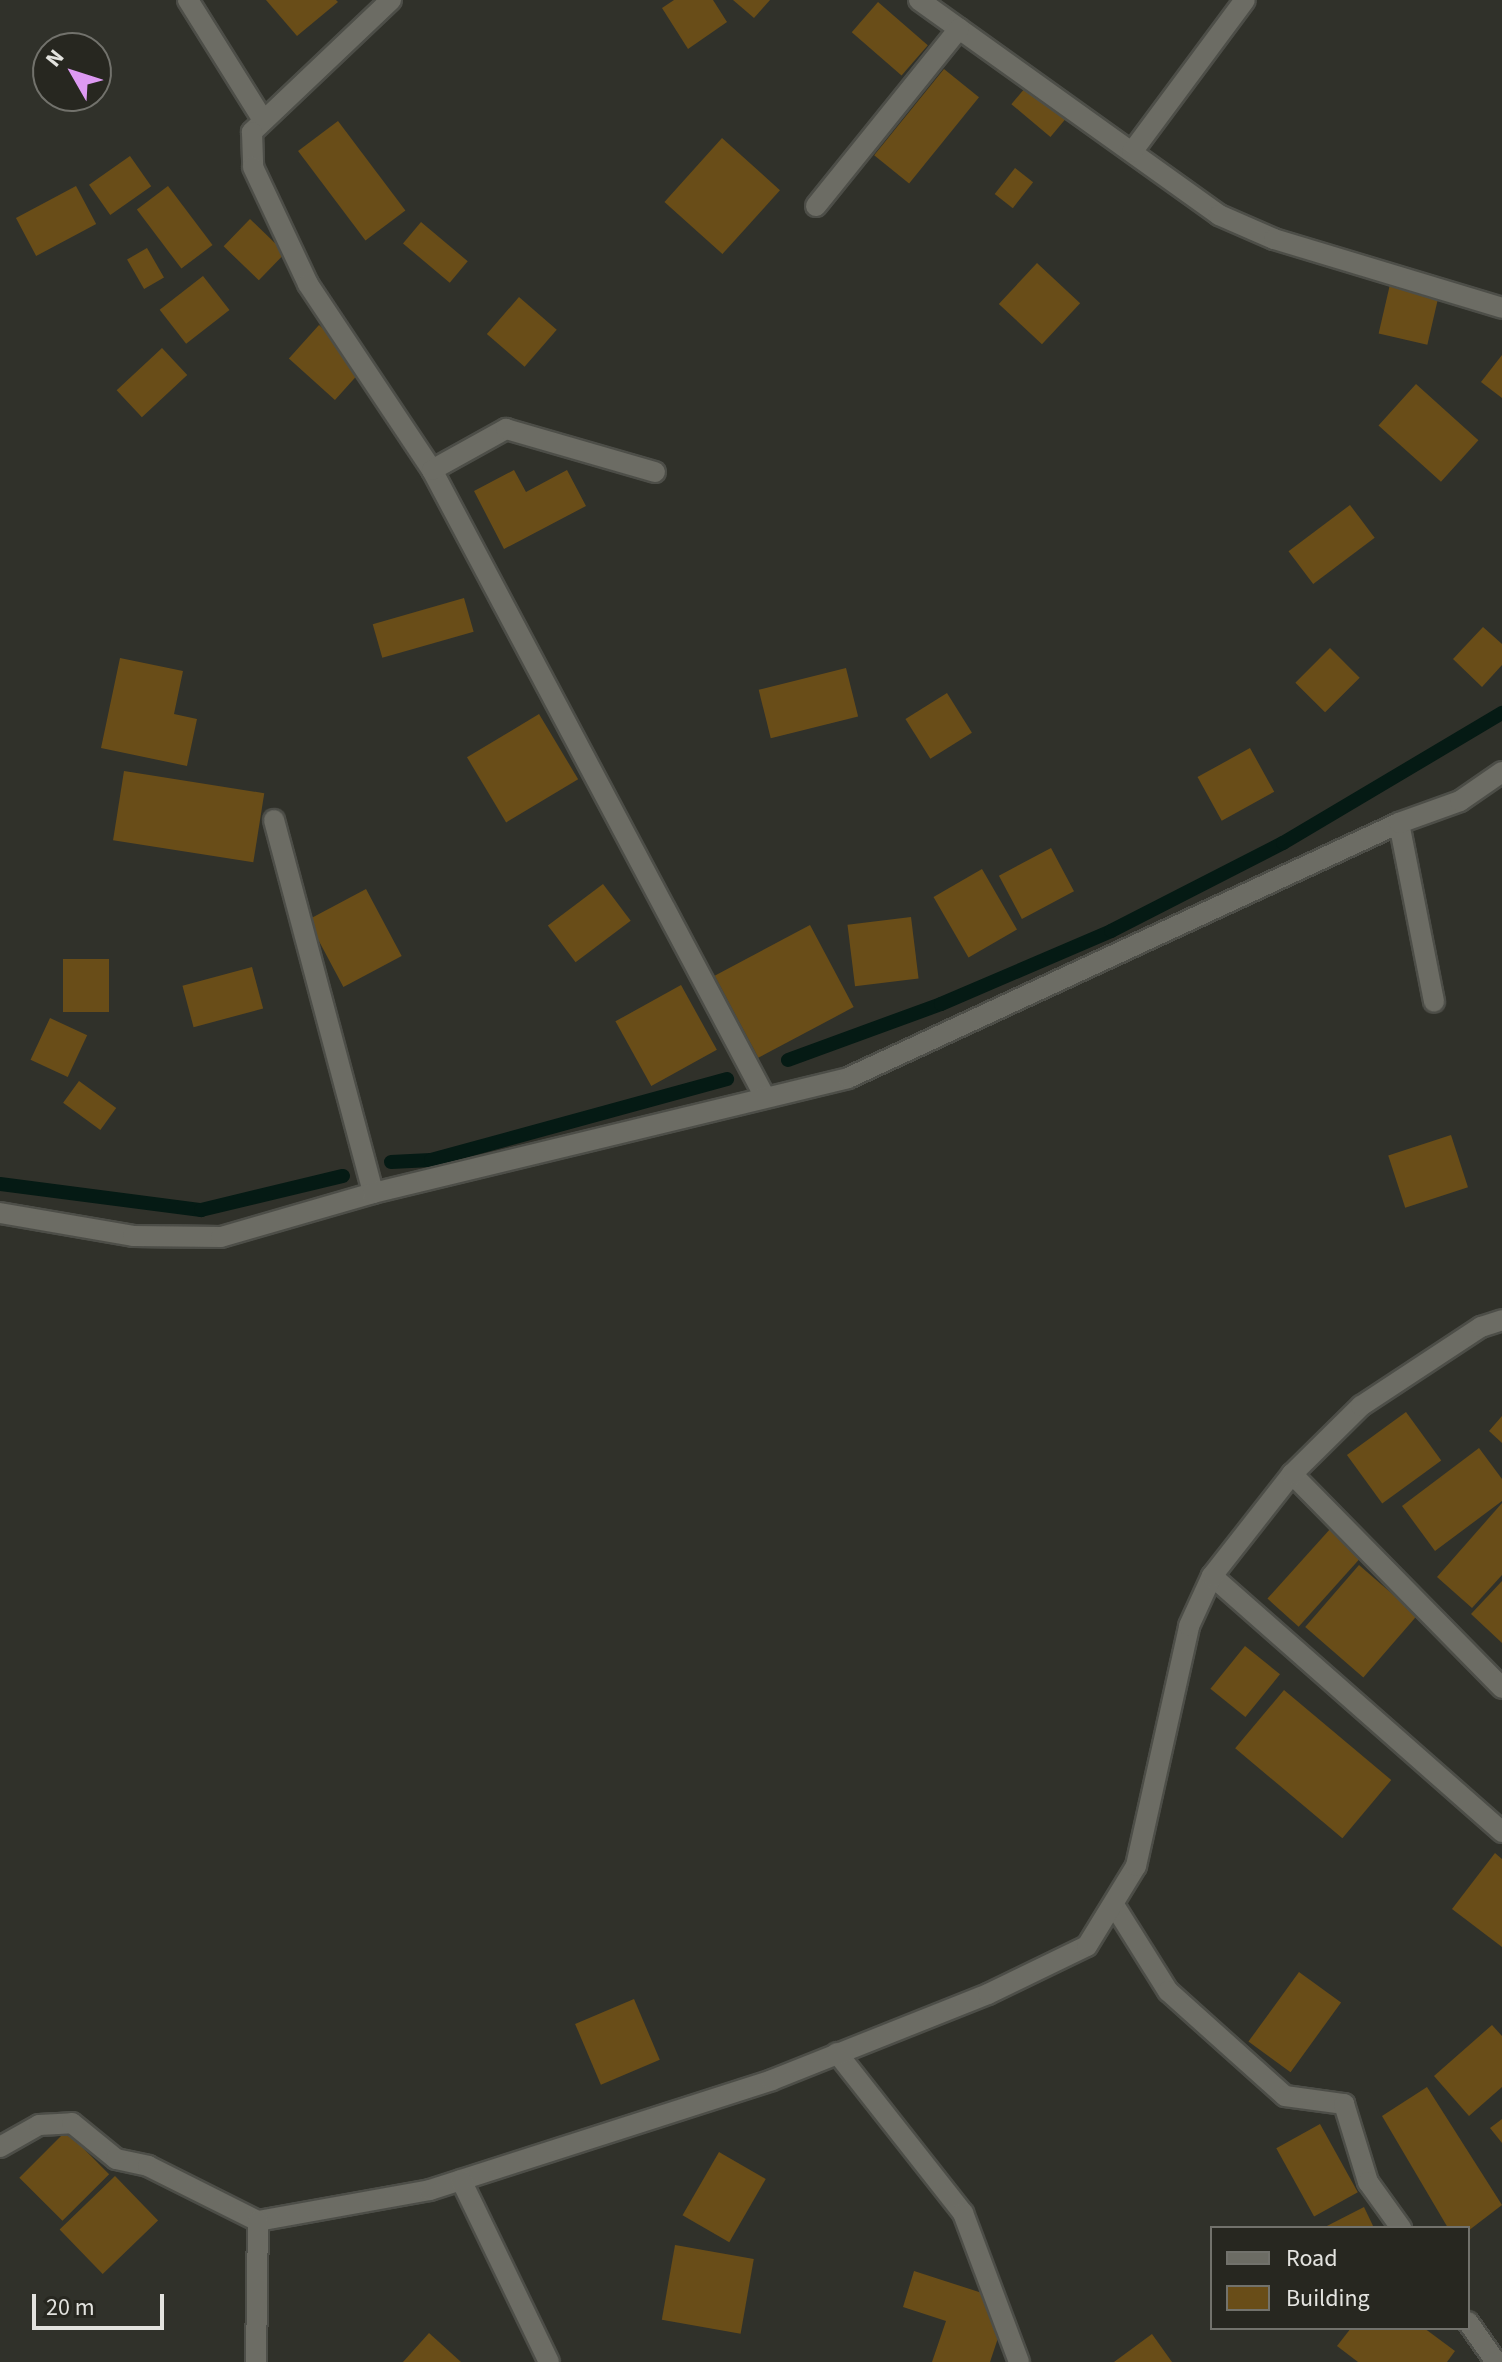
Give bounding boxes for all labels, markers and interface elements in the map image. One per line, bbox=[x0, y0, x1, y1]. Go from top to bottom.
north arrow bbox=[32, 32, 112, 112]
text: N bbox=[38, 42, 72, 74]
legend bbox=[1210, 2226, 1470, 2330]
text: Road bbox=[1286, 2241, 1338, 2276]
scale bar bbox=[36, 2278, 168, 2328]
text: Building bbox=[1286, 2281, 1370, 2316]
text: 20 m bbox=[46, 2290, 95, 2325]

